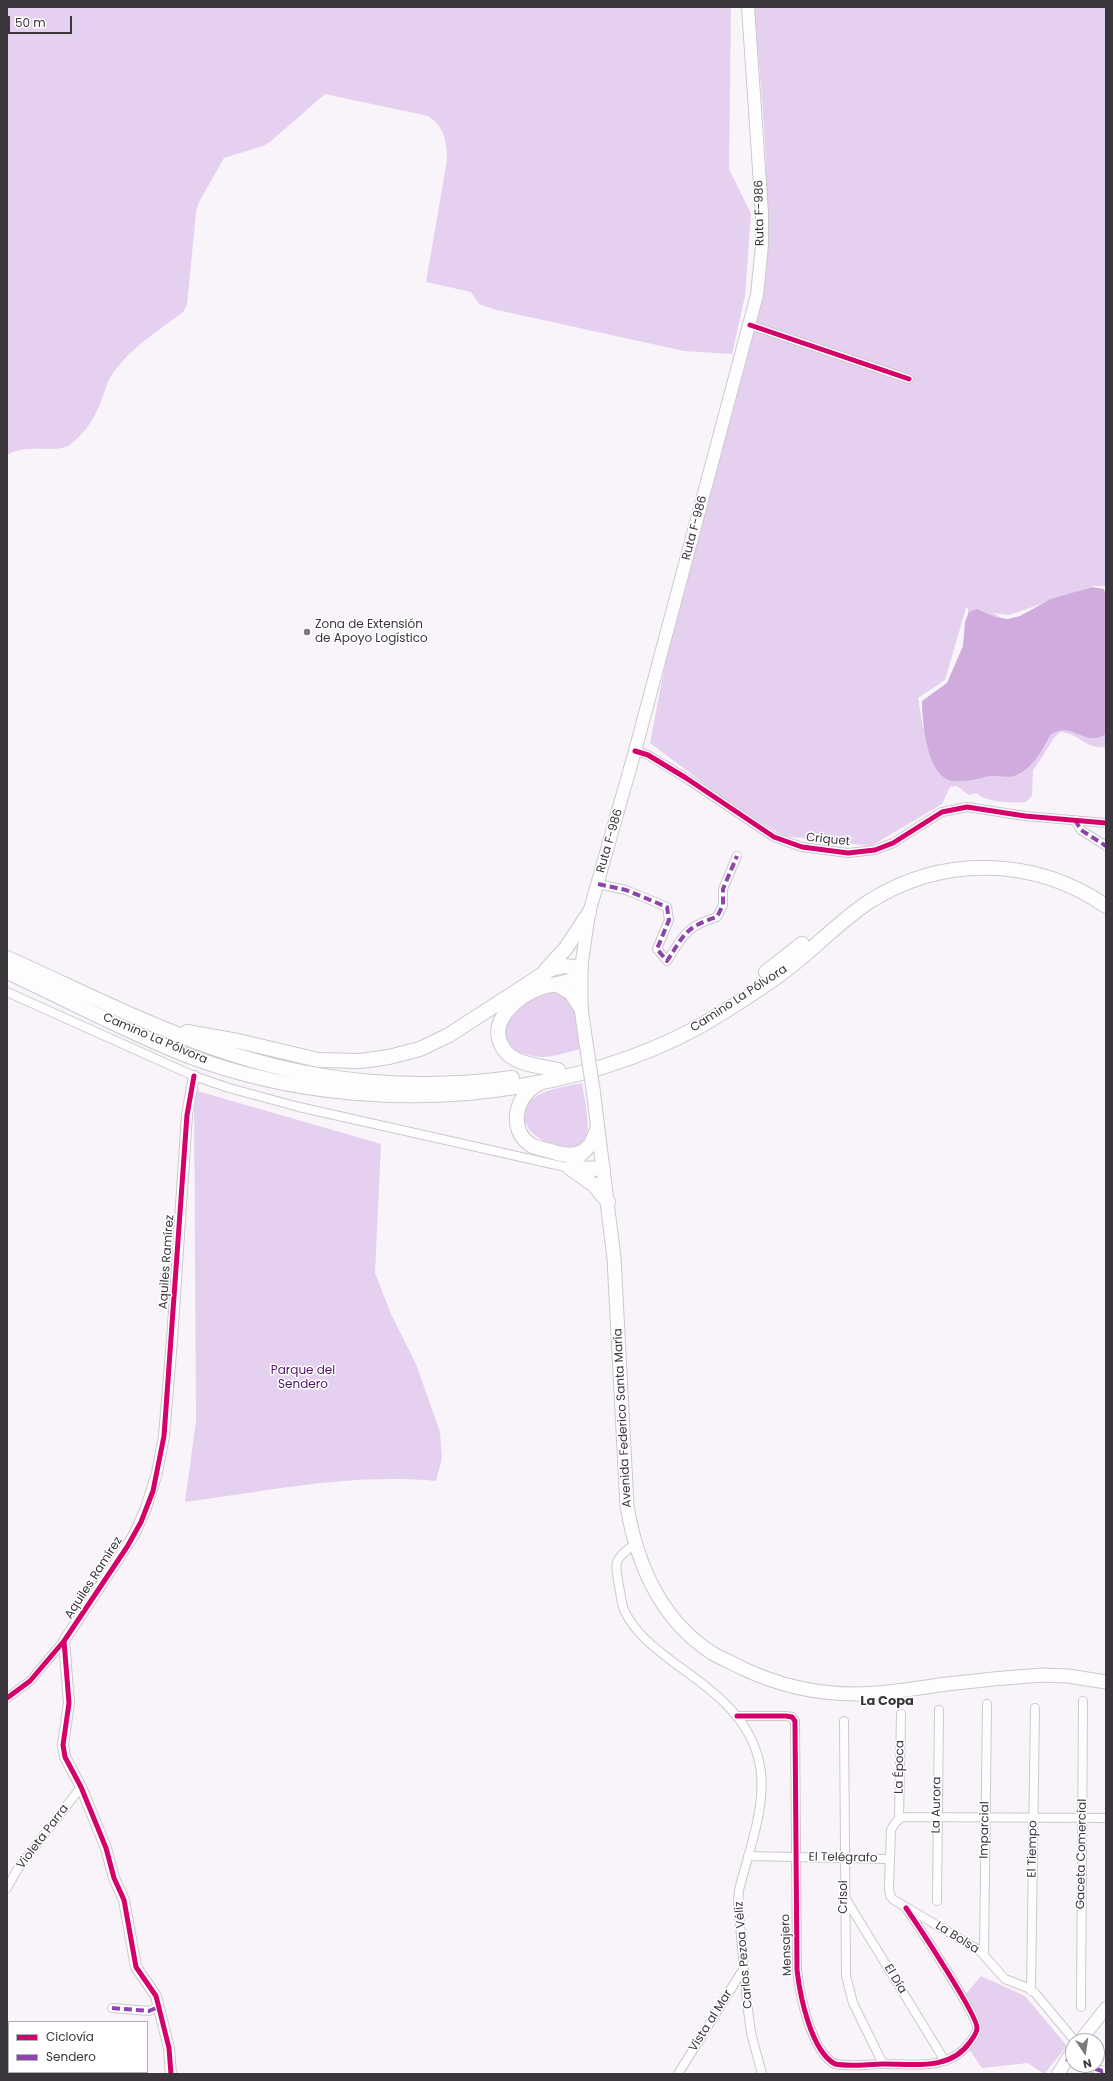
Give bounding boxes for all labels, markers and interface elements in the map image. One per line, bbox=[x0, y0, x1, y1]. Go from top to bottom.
scale bar bbox=[10, 8, 74, 34]
text: 50 m bbox=[15, 14, 46, 31]
street label: Ruta F-986 bbox=[752, 180, 768, 246]
street label: Ruta F-986 bbox=[679, 494, 711, 562]
place label: Zona de Extensión de Apoyo Logístico bbox=[315, 618, 428, 646]
marker: Zona de Extensión de Apoyo Logístico bbox=[302, 627, 312, 637]
street label: Ruta F-986 bbox=[594, 807, 626, 875]
street label: Criquet bbox=[805, 831, 851, 849]
street label: Camino La Pólvora bbox=[688, 962, 790, 1036]
street label: Camino La Pólvora bbox=[100, 1010, 210, 1068]
street label: Aquiles Ramírez bbox=[157, 1214, 177, 1310]
street label: Avenida Federico Santa María bbox=[611, 1328, 635, 1508]
park label: Parque del Sendero bbox=[271, 1364, 335, 1392]
street label: Aquiles Ramírez bbox=[62, 1534, 126, 1622]
district label: La Copa bbox=[860, 1694, 914, 1710]
street label: La Época bbox=[892, 1740, 908, 1794]
street label: La Aurora bbox=[929, 1776, 945, 1834]
street label: Gaceta Comercial bbox=[1074, 1799, 1090, 1909]
street label: Imparcial bbox=[977, 1801, 993, 1859]
street label: Violeta Parra bbox=[14, 1802, 72, 1872]
street label: El Tiempo bbox=[1025, 1820, 1041, 1878]
street label: El Telégrafo bbox=[808, 1850, 878, 1866]
street label: Crisol bbox=[837, 1880, 851, 1914]
street label: Carlos Pezoa Véliz bbox=[732, 1901, 756, 2009]
street label: Mensajero bbox=[779, 1914, 795, 1976]
street label: La Bolsa bbox=[932, 1919, 982, 1957]
street label: El Día bbox=[881, 1962, 909, 1996]
street label: Vista al Mar bbox=[686, 1987, 736, 2055]
legend bbox=[8, 2021, 148, 2073]
text: Ciclovía bbox=[46, 2028, 94, 2045]
north arrow bbox=[1065, 2033, 1105, 2073]
text: Sendero bbox=[46, 2048, 96, 2065]
text: N bbox=[1082, 2055, 1093, 2072]

